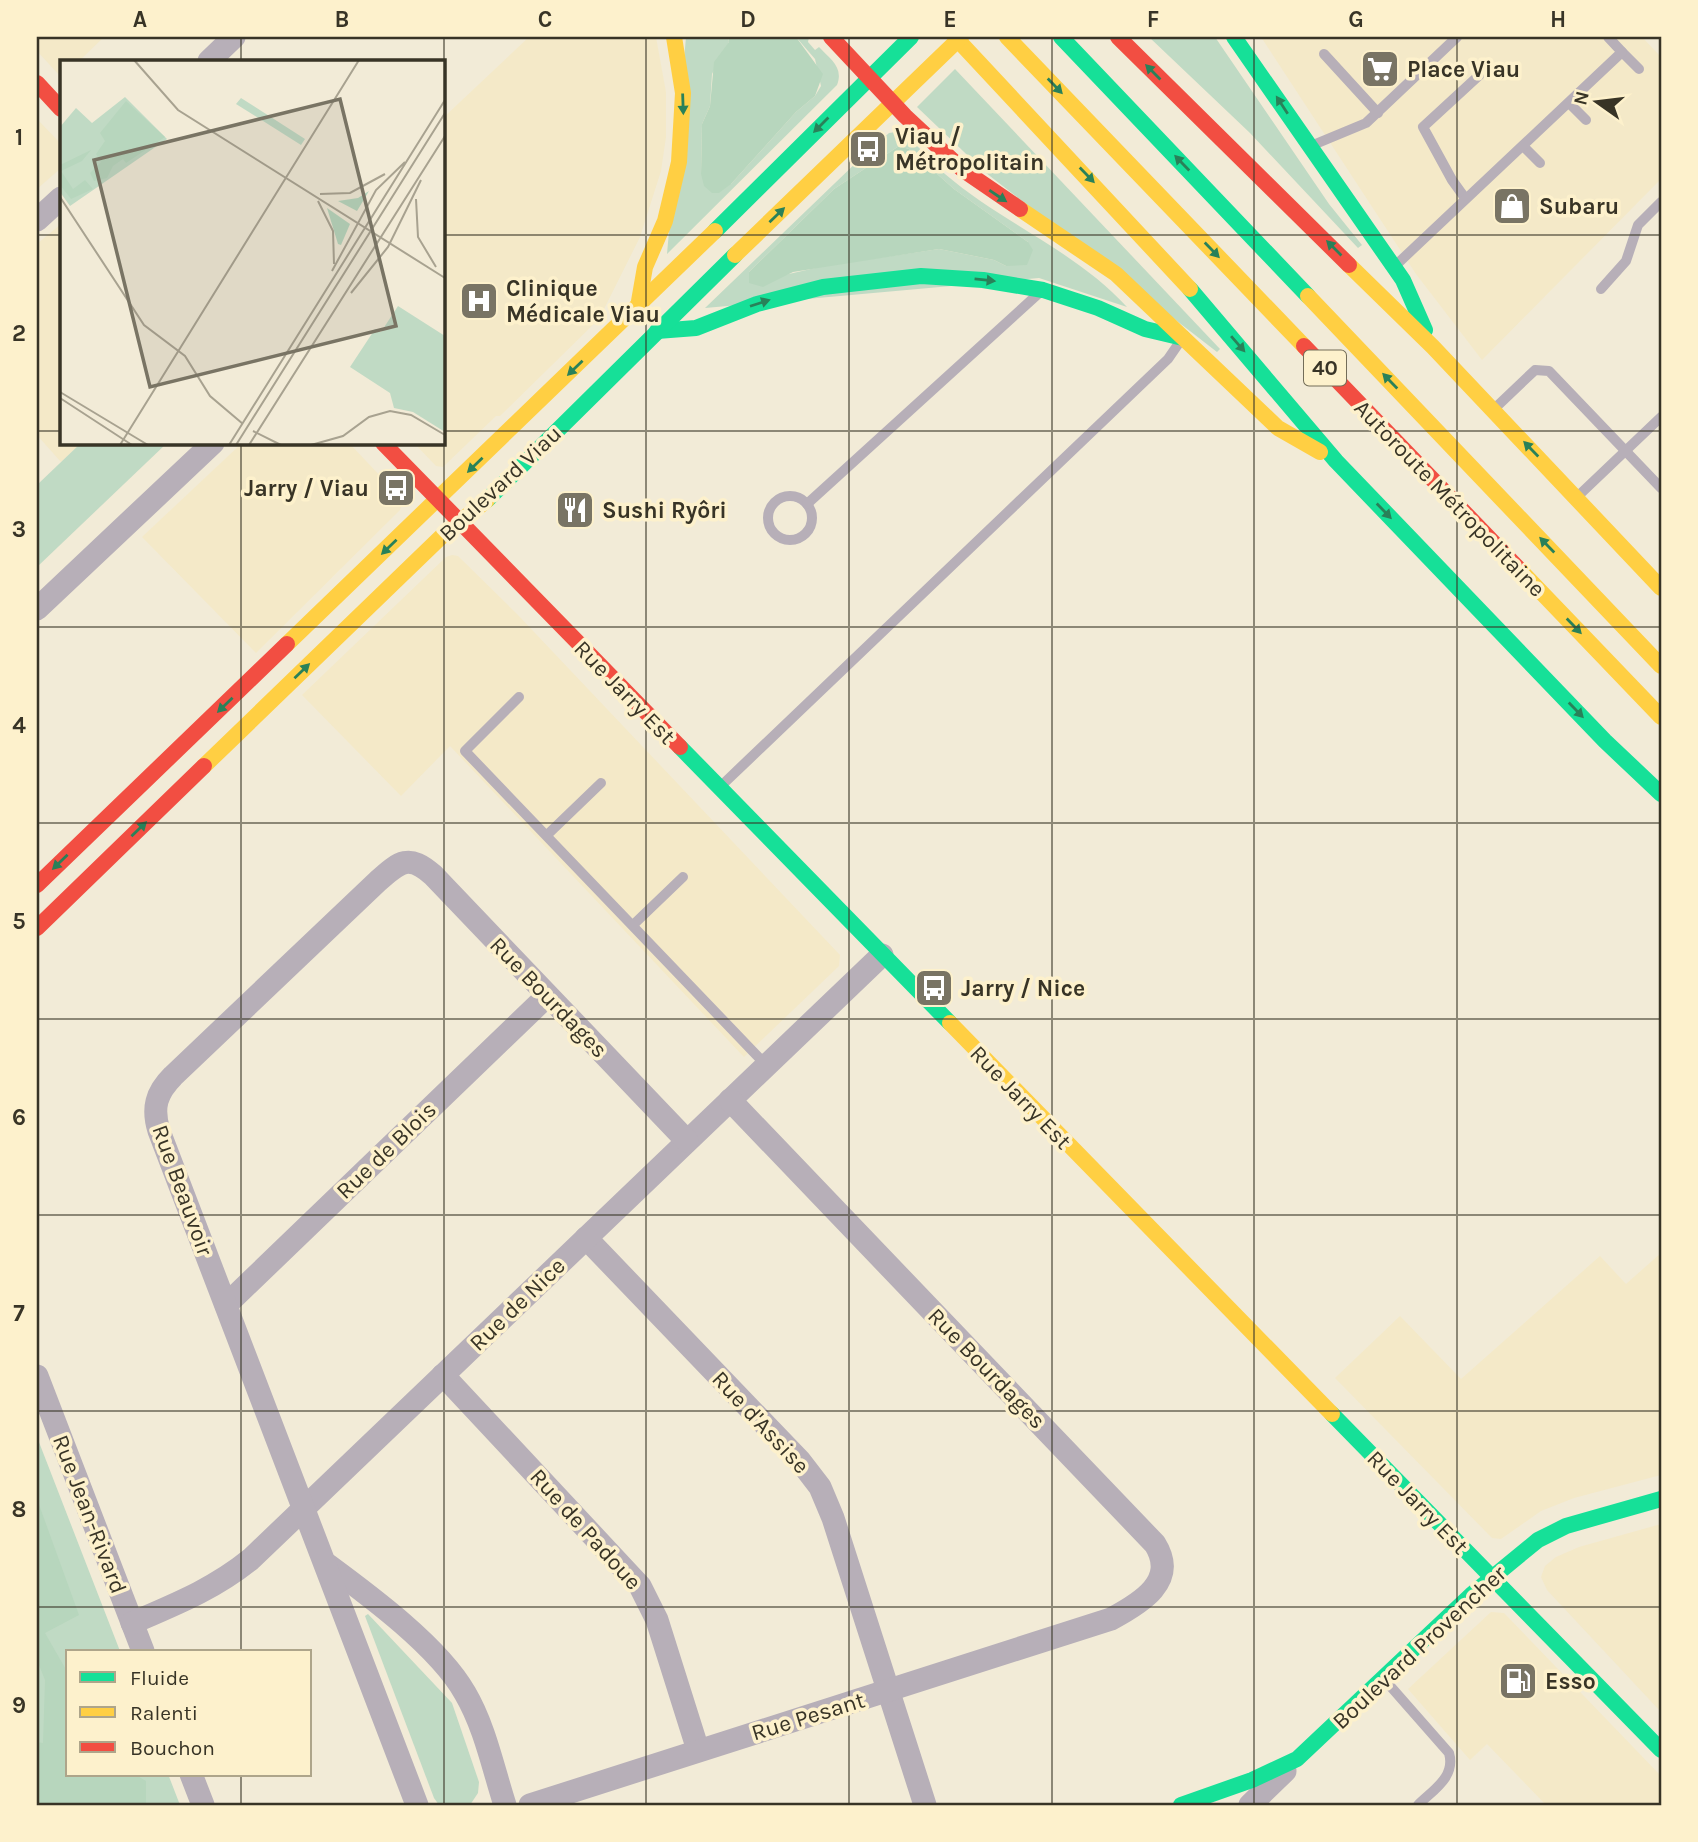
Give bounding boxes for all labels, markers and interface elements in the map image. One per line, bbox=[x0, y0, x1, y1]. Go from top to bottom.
text: A bbox=[133, 6, 147, 33]
text: B bbox=[335, 6, 349, 33]
text: C bbox=[538, 6, 552, 33]
text: D bbox=[740, 6, 756, 33]
text: E bbox=[943, 6, 957, 33]
text: F bbox=[1147, 6, 1159, 33]
text: G bbox=[1348, 6, 1364, 33]
text: H bbox=[1550, 6, 1566, 33]
supermarket icon: Place Viau bbox=[1359, 48, 1401, 90]
place label: Place Viau bbox=[1407, 56, 1520, 83]
inset map bbox=[60, 60, 444, 444]
one-way arrow bbox=[1145, 64, 1161, 80]
north arrow bbox=[1562, 66, 1632, 136]
one-way arrow bbox=[1046, 77, 1062, 94]
text: N bbox=[1569, 89, 1594, 107]
one-way arrow bbox=[678, 93, 689, 115]
one-way arrow bbox=[1275, 96, 1288, 115]
one-way arrow bbox=[813, 116, 829, 133]
place label: Viau / Métropolitain bbox=[895, 123, 1044, 176]
text: 1 bbox=[15, 124, 23, 151]
bus stop icon: Viau / Métropolitain bbox=[847, 128, 889, 170]
one-way arrow bbox=[1175, 155, 1191, 172]
one-way arrow bbox=[1078, 166, 1094, 183]
shop icon: Subaru bbox=[1491, 185, 1533, 227]
one-way arrow bbox=[989, 189, 1007, 203]
place label: Subaru bbox=[1539, 193, 1619, 220]
one-way arrow bbox=[768, 206, 785, 223]
one-way arrow bbox=[1325, 239, 1342, 256]
one-way arrow bbox=[1204, 241, 1220, 258]
place label: Clinique Médicale Viau bbox=[506, 275, 660, 328]
one-way arrow bbox=[974, 275, 996, 286]
hospital icon: Clinique Médicale Viau bbox=[458, 280, 500, 322]
one-way arrow bbox=[750, 298, 771, 308]
text: 2 bbox=[12, 320, 26, 347]
one-way arrow bbox=[1230, 336, 1245, 353]
road number: 40 bbox=[1304, 350, 1346, 386]
one-way arrow bbox=[568, 359, 584, 376]
one-way arrow bbox=[1381, 372, 1398, 389]
street label: Autoroute Métropolitaine bbox=[1349, 394, 1551, 602]
street label: Boulevard Viau bbox=[434, 420, 567, 547]
one-way arrow bbox=[1523, 441, 1539, 458]
one-way arrow bbox=[467, 457, 484, 473]
bus stop icon: Jarry / Viau bbox=[375, 467, 417, 509]
place label: Jarry / Viau bbox=[244, 475, 369, 502]
restaurant icon: Sushi Ryôri bbox=[554, 489, 596, 531]
place label: Sushi Ryôri bbox=[602, 497, 727, 524]
one-way arrow bbox=[1375, 502, 1391, 519]
text: 3 bbox=[12, 516, 26, 543]
one-way arrow bbox=[1539, 537, 1555, 554]
one-way arrow bbox=[380, 538, 397, 555]
one-way arrow bbox=[1565, 617, 1581, 634]
street label: Rue Jarry Est bbox=[568, 635, 681, 750]
one-way arrow bbox=[293, 663, 311, 679]
one-way arrow bbox=[216, 696, 233, 713]
one-way arrow bbox=[1567, 701, 1584, 718]
text: 4 bbox=[12, 712, 26, 739]
one-way arrow bbox=[130, 821, 147, 838]
one-way arrow bbox=[52, 854, 69, 870]
text: 5 bbox=[12, 908, 26, 935]
street label: Rue Bourdages bbox=[484, 931, 613, 1063]
bus stop icon: Jarry / Nice bbox=[913, 967, 955, 1009]
place label: Jarry / Nice bbox=[961, 975, 1085, 1002]
street label: Rue Jarry Est bbox=[964, 1040, 1077, 1155]
street label: Rue de Blois bbox=[331, 1096, 442, 1205]
text: 6 bbox=[12, 1104, 26, 1131]
street label: Rue Beauvoir bbox=[146, 1121, 219, 1260]
street label: Rue de Nice bbox=[464, 1252, 571, 1357]
text: 7 bbox=[13, 1300, 25, 1327]
street label: Rue Bourdages bbox=[922, 1302, 1051, 1434]
street label: Rue d'Assise bbox=[706, 1366, 815, 1479]
street label: Rue Jean-Rivard bbox=[47, 1431, 132, 1597]
street label: Rue Jarry Est bbox=[1361, 1445, 1474, 1560]
street label: Rue de Padoue bbox=[524, 1463, 647, 1595]
text: 8 bbox=[12, 1496, 26, 1523]
street label: Boulevard Provencher bbox=[1327, 1559, 1512, 1735]
legend bbox=[66, 1650, 312, 1776]
fuel station icon: Esso bbox=[1497, 1660, 1539, 1702]
text: Fluide bbox=[130, 1666, 189, 1690]
place label: Esso bbox=[1545, 1668, 1596, 1695]
street label: Rue Pesant bbox=[748, 1686, 868, 1747]
text: 9 bbox=[12, 1692, 26, 1719]
text: Ralenti bbox=[130, 1701, 198, 1725]
text: Bouchon bbox=[130, 1736, 215, 1760]

